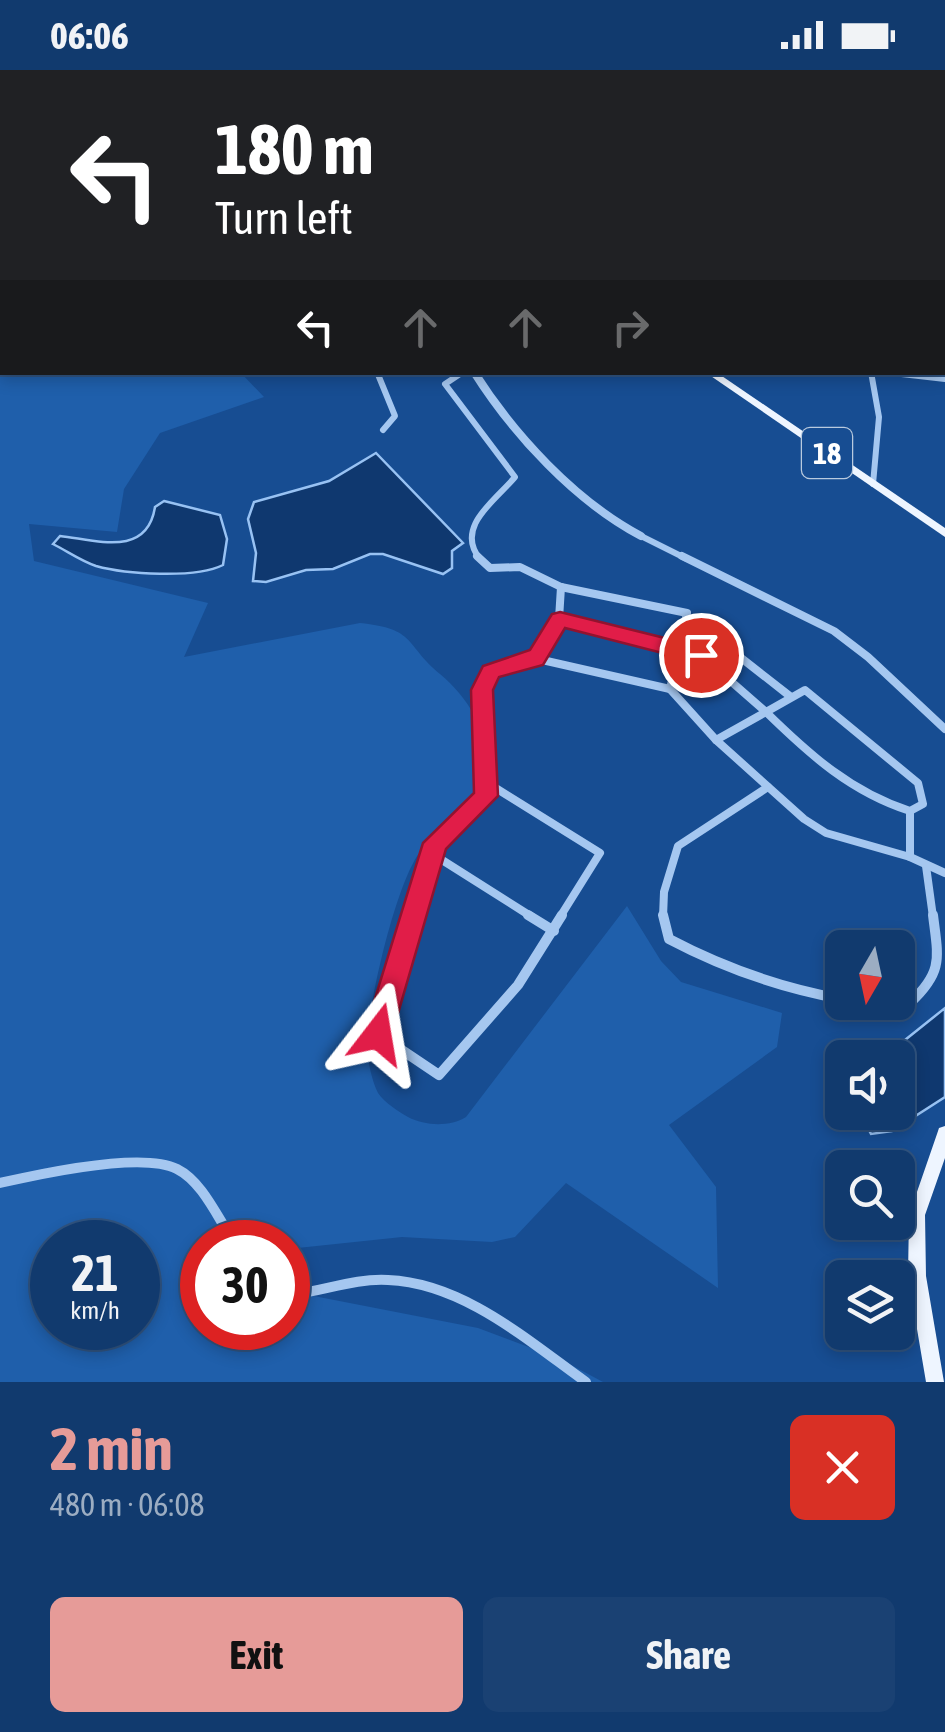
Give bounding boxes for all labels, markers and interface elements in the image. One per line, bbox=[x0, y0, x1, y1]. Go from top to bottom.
text: 06:06 bbox=[50, 14, 129, 57]
text: 180 m bbox=[215, 109, 374, 189]
icon: left bbox=[50, 110, 180, 240]
text: Turn left bbox=[215, 192, 353, 244]
icon: left bbox=[288, 300, 343, 355]
icon: ahead bbox=[393, 300, 448, 355]
icon: ahead bbox=[498, 300, 553, 355]
icon: right bbox=[603, 300, 658, 355]
road number: 18 bbox=[802, 428, 852, 478]
pin bbox=[659, 613, 744, 698]
icon: arrive bbox=[674, 628, 729, 683]
north arrow bbox=[825, 930, 915, 1020]
map controls bbox=[825, 930, 915, 1350]
position arrow bbox=[326, 982, 430, 1086]
button: sound bbox=[825, 1040, 915, 1130]
button: search bbox=[825, 1150, 915, 1240]
speed limit sign: 30 bbox=[180, 1220, 310, 1350]
text: 21 bbox=[71, 1244, 118, 1302]
button: layers bbox=[825, 1260, 915, 1350]
text: km/h bbox=[70, 1296, 120, 1324]
text: 2 min bbox=[50, 1414, 173, 1483]
button: close bbox=[790, 1415, 895, 1520]
text: 480 m · 06:08 bbox=[50, 1486, 205, 1523]
button: Exit bbox=[50, 1597, 463, 1712]
button: Share bbox=[483, 1597, 895, 1712]

